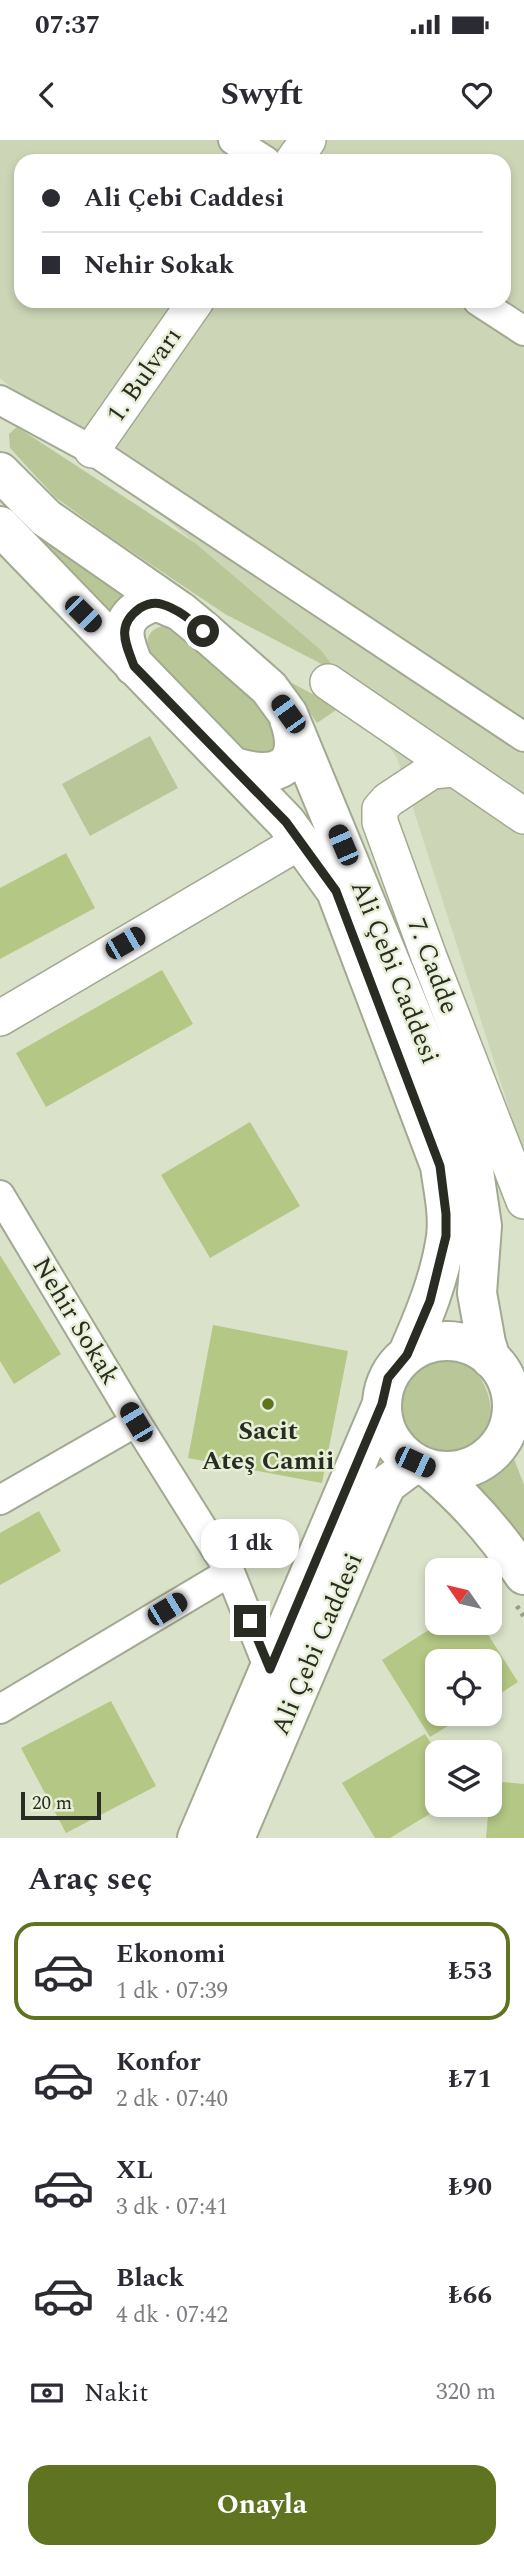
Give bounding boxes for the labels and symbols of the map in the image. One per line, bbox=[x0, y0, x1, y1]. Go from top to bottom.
street label: 1. Bulvarı bbox=[96, 319, 192, 431]
car bbox=[61, 592, 106, 636]
route start bbox=[187, 615, 219, 647]
car bbox=[268, 691, 309, 737]
car bbox=[326, 822, 361, 868]
street label: Ali Çebi Caddesi bbox=[340, 874, 450, 1070]
street label: 7. Cadde bbox=[397, 913, 469, 1019]
car bbox=[102, 923, 149, 963]
street label: Nehir Sokak bbox=[22, 1249, 130, 1393]
marker: Sacit Ateş Camii bbox=[260, 1396, 276, 1412]
car bbox=[117, 1399, 156, 1445]
place label: Sacit Ateş Camii bbox=[202, 1411, 334, 1481]
car bbox=[392, 1444, 439, 1480]
callout: 1 dk bbox=[201, 1520, 299, 1568]
street label: Ali Çebi Caddesi bbox=[261, 1547, 373, 1741]
north arrow bbox=[425, 1558, 502, 1634]
car bbox=[144, 1589, 191, 1629]
route end bbox=[234, 1605, 266, 1637]
scale bar bbox=[21, 1789, 102, 1821]

